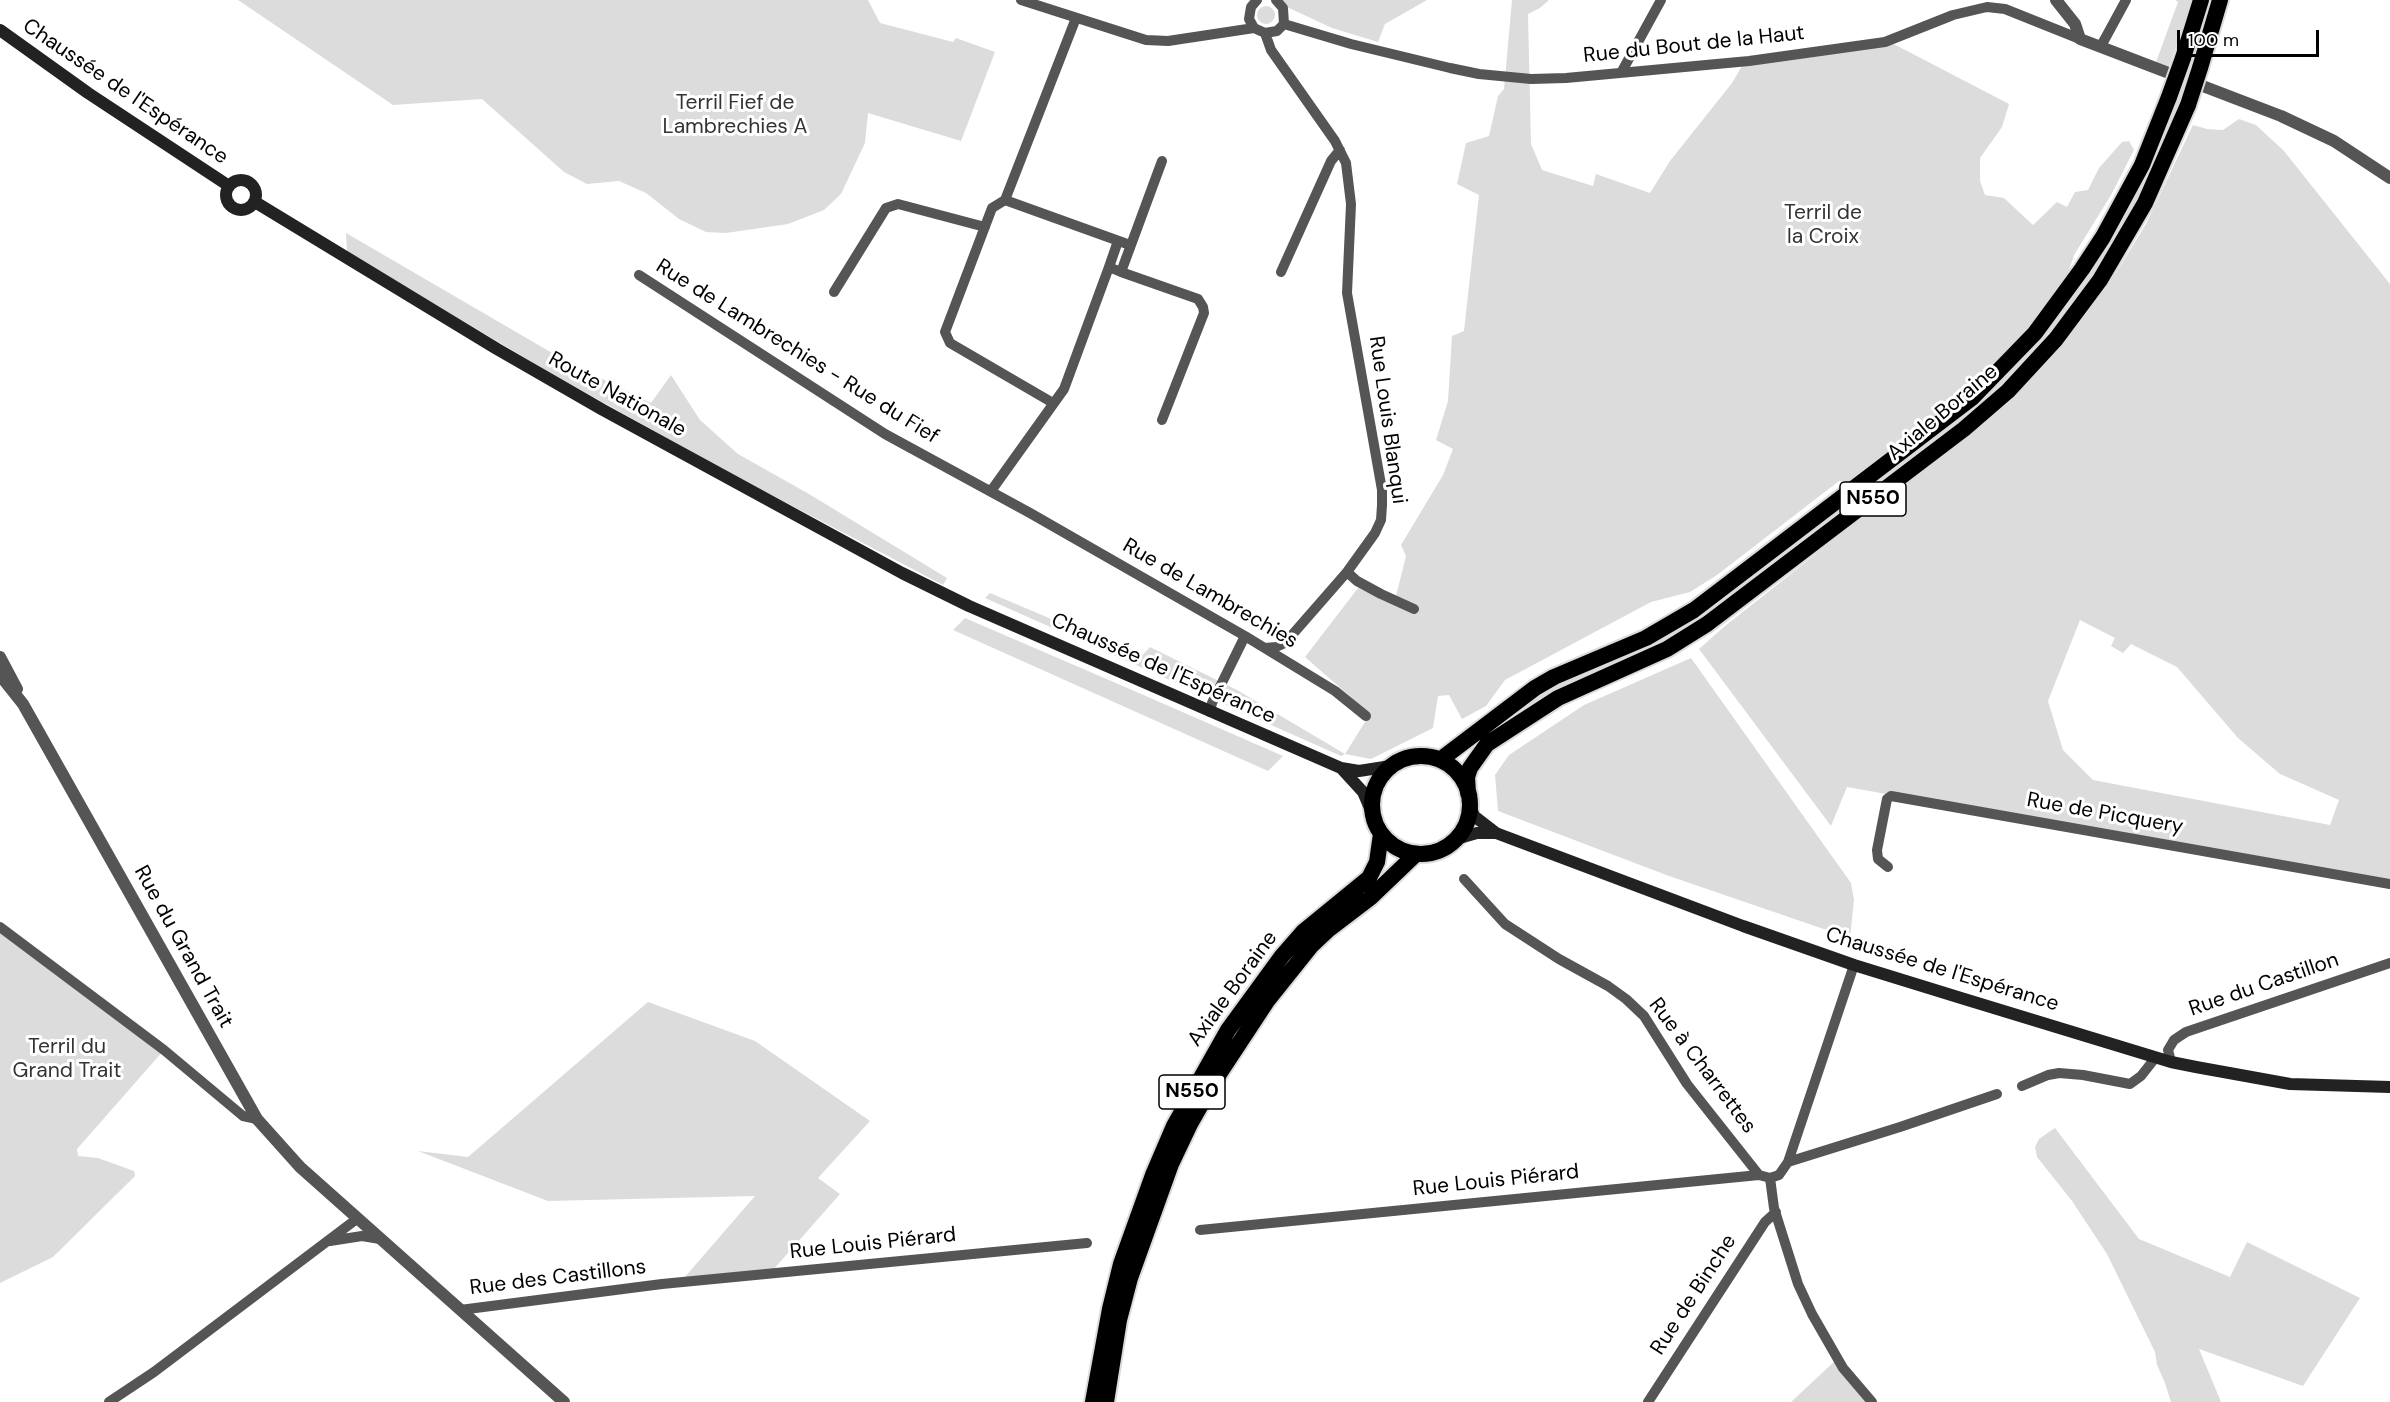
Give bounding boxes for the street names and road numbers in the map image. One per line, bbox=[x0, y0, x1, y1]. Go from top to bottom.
street label: Chaussée de l'Espérance bbox=[17, 14, 233, 170]
street label: Rue du Bout de la Haut bbox=[1582, 21, 1806, 69]
street label: Rue de Lambrechies - Rue du Fief bbox=[651, 254, 943, 450]
street label: Rue Louis Blanqui bbox=[1363, 334, 1411, 506]
street label: Route Nationale bbox=[544, 347, 690, 443]
street label: Axiale Boraine bbox=[1883, 360, 2003, 466]
road number: N550 bbox=[1840, 482, 1906, 516]
street label: Rue de Lambrechies bbox=[1118, 534, 1302, 654]
street label: Chaussée de l'Espérance bbox=[1047, 608, 1279, 730]
street label: Rue de Picquery bbox=[2025, 788, 2185, 840]
street label: Rue du Grand Trait bbox=[128, 861, 238, 1033]
street label: Chaussée de l'Espérance bbox=[1822, 923, 2062, 1017]
street label: Axiale Boraine bbox=[1183, 926, 1283, 1052]
street label: Rue du Castillon bbox=[2186, 948, 2342, 1022]
street label: Rue à Charrettes bbox=[1643, 993, 1761, 1139]
road number: N550 bbox=[1159, 1075, 1225, 1109]
street label: Rue Louis Piérard bbox=[1412, 1160, 1580, 1202]
street label: Rue Louis Piérard bbox=[789, 1223, 957, 1265]
street label: Rue de Binche bbox=[1646, 1230, 1742, 1360]
street label: Rue des Castillons bbox=[468, 1255, 648, 1301]

